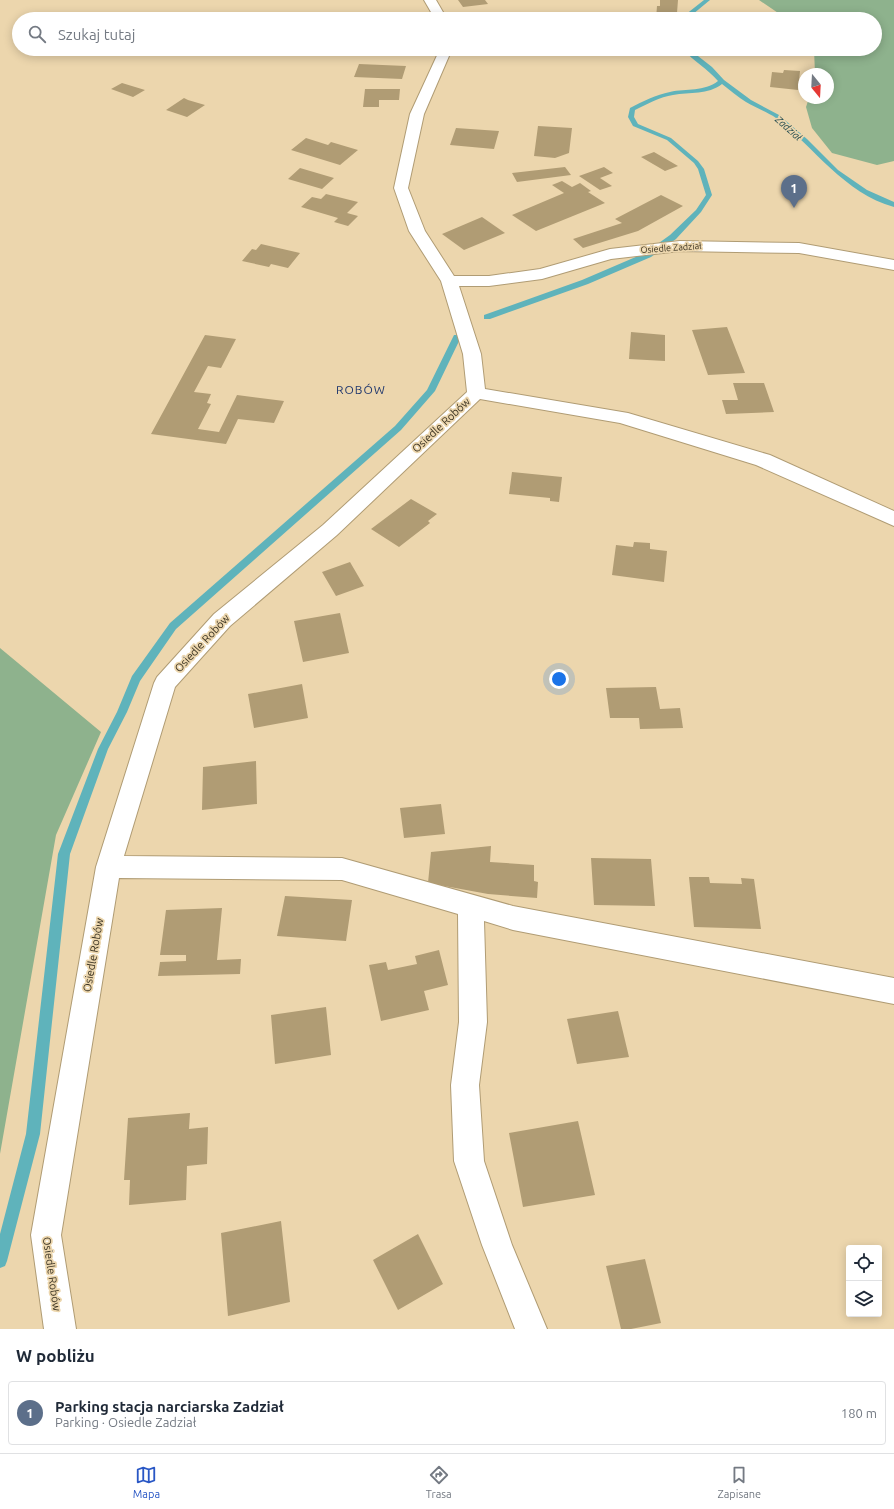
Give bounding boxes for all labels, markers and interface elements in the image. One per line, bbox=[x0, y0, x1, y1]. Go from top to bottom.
search box bbox=[12, 12, 882, 56]
icon: search bbox=[26, 23, 48, 45]
text: Szukaj tutaj bbox=[58, 26, 135, 43]
north arrow bbox=[798, 68, 834, 104]
water label: Zadział bbox=[772, 113, 804, 143]
pin: 1 bbox=[781, 175, 807, 208]
street label: Osiedle Zadział bbox=[640, 241, 702, 255]
district label: ROBÓW bbox=[336, 383, 386, 396]
street label: Osiedle Robów bbox=[410, 395, 473, 455]
street label: Osiedle Robów bbox=[172, 611, 232, 674]
your location bbox=[549, 669, 569, 689]
street label: Osiedle Robów bbox=[81, 917, 105, 993]
street label: Osiedle Robów bbox=[41, 1236, 63, 1312]
map controls bbox=[846, 1245, 882, 1317]
button: locate bbox=[846, 1245, 882, 1281]
button: layers bbox=[846, 1281, 882, 1317]
text: W pobliżu bbox=[16, 1346, 95, 1365]
text: Parking stacja narciarska Zadział bbox=[55, 1398, 284, 1415]
text: 1 bbox=[26, 1406, 34, 1420]
text: 180 m bbox=[841, 1406, 877, 1420]
text: Parking · Osiedle Zadział bbox=[55, 1415, 196, 1429]
tab: Mapa bbox=[133, 1464, 160, 1500]
tab: Trasa bbox=[426, 1464, 452, 1500]
tab: Zapisane bbox=[717, 1464, 761, 1500]

